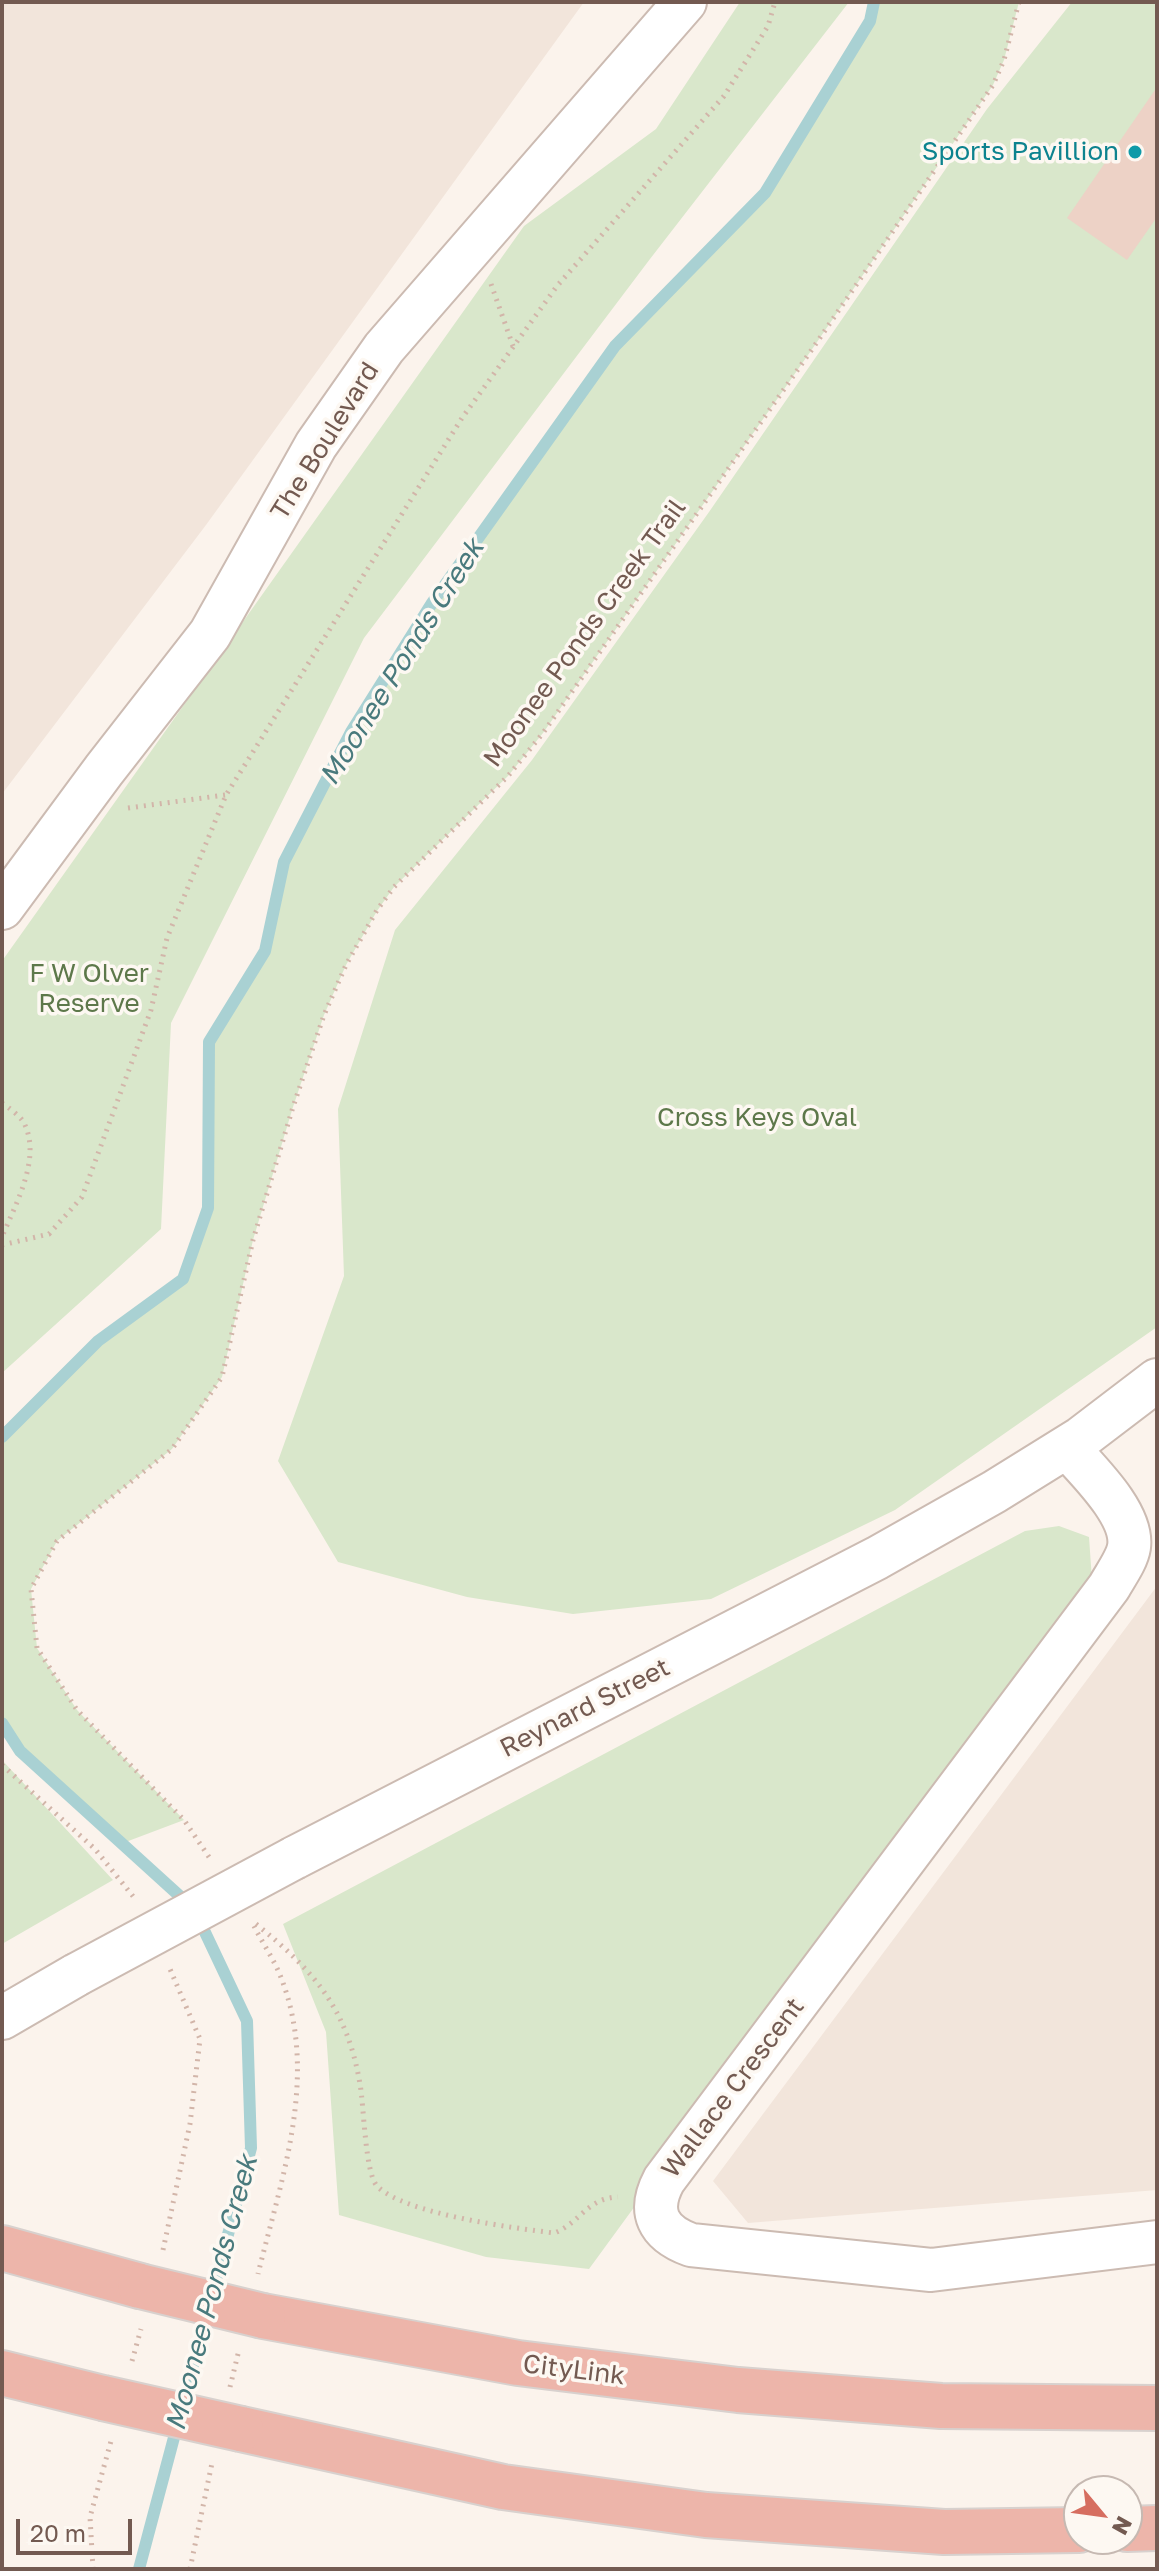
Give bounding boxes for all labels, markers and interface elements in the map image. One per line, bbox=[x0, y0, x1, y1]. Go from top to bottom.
place label: Sports Pavillion bbox=[922, 136, 1119, 168]
marker: Sports Pavillion bbox=[1126, 143, 1144, 161]
street label: The Boulevard bbox=[264, 357, 386, 525]
street label: Moonee Ponds Creek Trail bbox=[477, 493, 693, 773]
water label: Moonee Ponds Creek bbox=[313, 533, 491, 791]
park label: F W Olver Reserve bbox=[29, 958, 149, 1020]
park label: Cross Keys Oval bbox=[657, 1102, 857, 1134]
street label: Reynard Street bbox=[495, 1652, 675, 1764]
street label: Wallace Crescent bbox=[655, 1992, 811, 2184]
water label: Moonee Ponds Creek bbox=[159, 2152, 265, 2434]
street label: CityLink bbox=[521, 2348, 627, 2392]
north arrow bbox=[1063, 2475, 1143, 2555]
scale bar bbox=[20, 2503, 136, 2553]
text: N bbox=[1107, 2512, 1139, 2540]
text: 20 m bbox=[30, 2518, 86, 2547]

